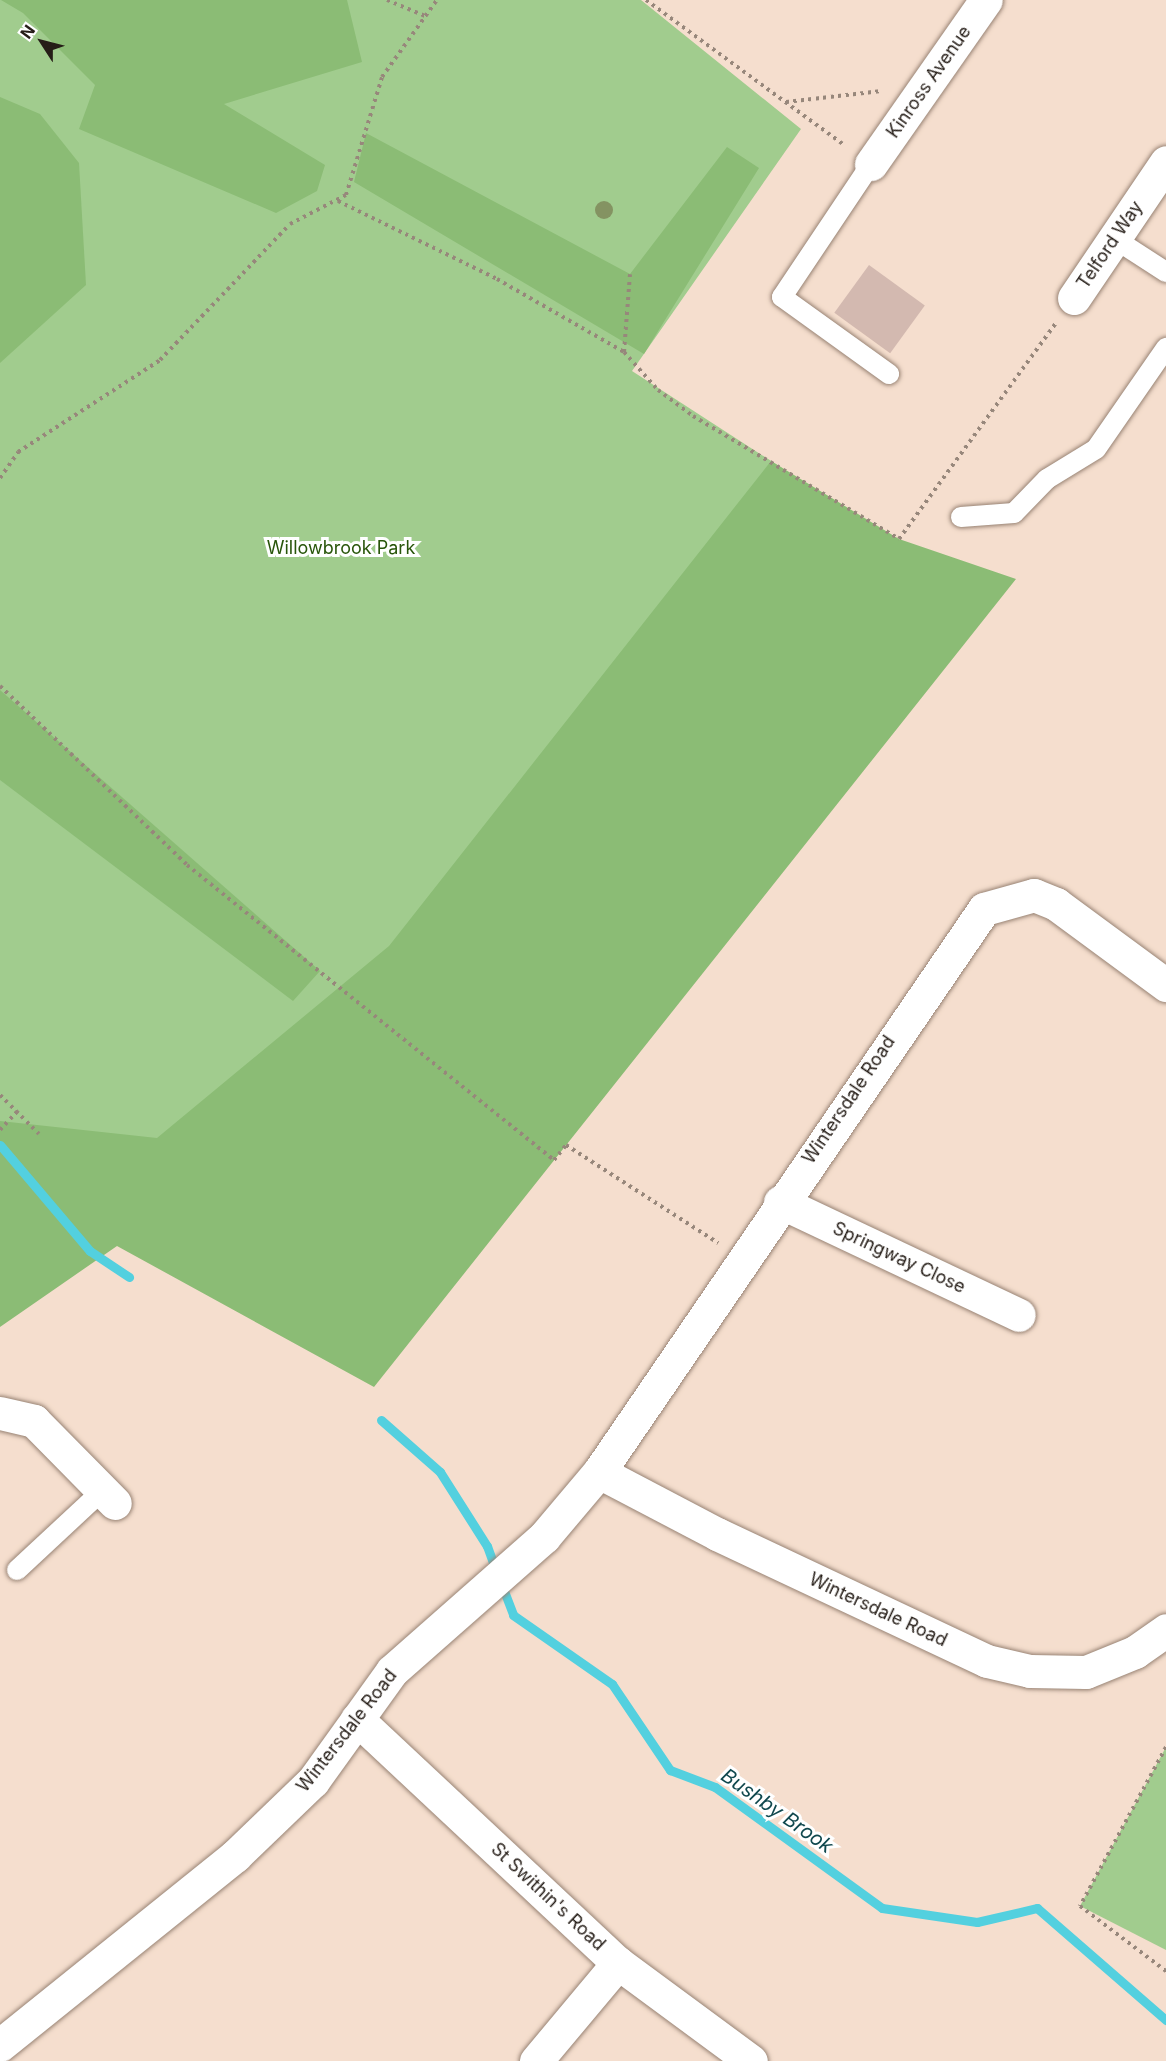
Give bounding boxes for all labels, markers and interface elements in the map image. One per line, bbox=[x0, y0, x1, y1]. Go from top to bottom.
north arrow bbox=[12, 12, 72, 72]
text: N bbox=[16, 21, 39, 42]
street label: Kinross Avenue bbox=[882, 22, 976, 142]
street label: Telford Way bbox=[1073, 197, 1147, 293]
park label: Willowbrook Park bbox=[267, 537, 415, 559]
street label: Wintersdale Road bbox=[798, 1032, 900, 1168]
street label: Springway Close bbox=[829, 1218, 969, 1298]
street label: Wintersdale Road bbox=[806, 1569, 950, 1651]
street label: Wintersdale Road bbox=[292, 1665, 402, 1797]
water label: Bushby Brook bbox=[716, 1764, 838, 1858]
street label: St Swithin's Road bbox=[486, 1839, 610, 1955]

